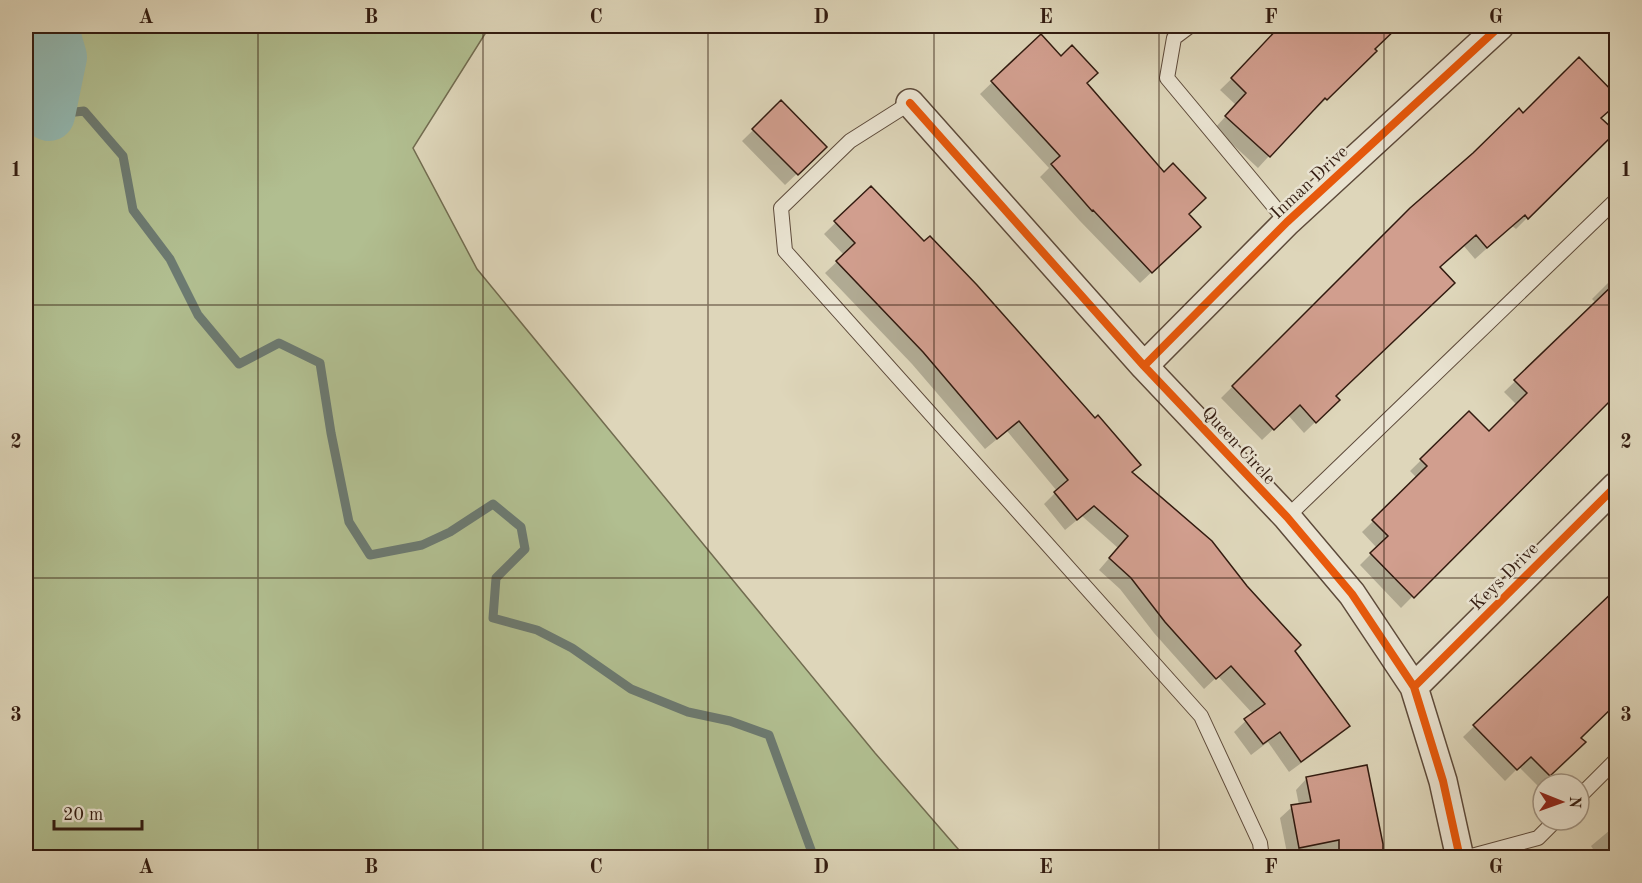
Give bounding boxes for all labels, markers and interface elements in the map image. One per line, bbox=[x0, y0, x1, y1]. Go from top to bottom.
text: A bbox=[138, 8, 154, 28]
text: B bbox=[364, 8, 378, 28]
text: C bbox=[589, 8, 603, 28]
text: D bbox=[813, 8, 829, 28]
text: E bbox=[1039, 8, 1053, 28]
text: F bbox=[1264, 8, 1278, 28]
text: G bbox=[1489, 8, 1503, 28]
street label: Inman Drive bbox=[1268, 143, 1352, 223]
text: 1 bbox=[10, 161, 22, 181]
text: 1 bbox=[1620, 161, 1632, 181]
street label: Queen Circle bbox=[1198, 403, 1279, 488]
text: 2 bbox=[10, 433, 22, 453]
text: 2 bbox=[1620, 433, 1632, 453]
street label: Keys Drive bbox=[1467, 539, 1542, 614]
text: 3 bbox=[10, 706, 22, 726]
text: 3 bbox=[1620, 706, 1632, 726]
north arrow bbox=[1531, 772, 1591, 832]
scale bar bbox=[54, 793, 142, 831]
text: N bbox=[1566, 796, 1582, 809]
text: 20 m bbox=[63, 806, 103, 824]
text: A bbox=[138, 858, 154, 878]
text: B bbox=[364, 858, 378, 878]
text: C bbox=[589, 858, 603, 878]
text: D bbox=[813, 858, 829, 878]
text: E bbox=[1039, 858, 1053, 878]
text: F bbox=[1264, 858, 1278, 878]
text: G bbox=[1489, 858, 1503, 878]

